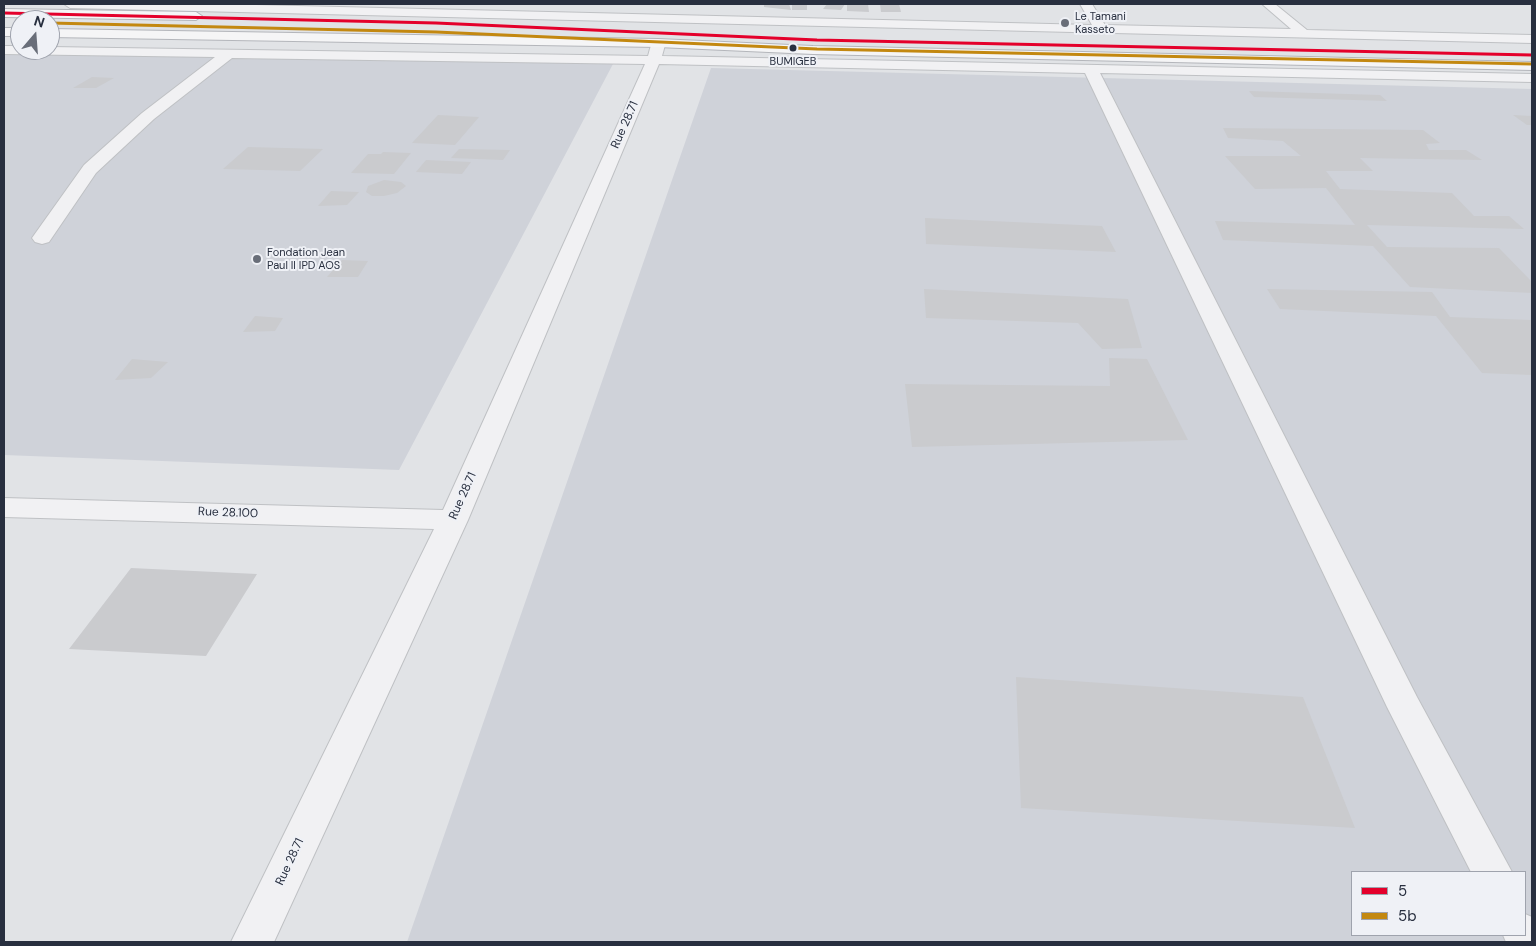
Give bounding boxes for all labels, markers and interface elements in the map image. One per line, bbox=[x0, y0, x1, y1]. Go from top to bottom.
north arrow bbox=[10, 10, 60, 60]
place label: Le Tamani Kasseto bbox=[1075, 10, 1126, 36]
text: N bbox=[32, 12, 47, 32]
marker: Le Tamani Kasseto bbox=[1059, 17, 1071, 29]
marker: BUMIGEB bbox=[788, 43, 798, 53]
place label: BUMIGEB bbox=[770, 55, 816, 69]
street label: Rue 28.71 bbox=[608, 99, 642, 151]
place label: Fondation Jean Paul II IPD AOS bbox=[267, 246, 345, 272]
marker: Fondation Jean Paul II IPD AOS bbox=[251, 253, 263, 265]
street label: Rue 28.71 bbox=[446, 470, 480, 522]
street label: Rue 28.100 bbox=[198, 505, 258, 521]
street label: Rue 28.71 bbox=[273, 836, 307, 888]
legend bbox=[1351, 871, 1526, 936]
text: 5 bbox=[1398, 881, 1407, 901]
text: 5b bbox=[1398, 906, 1417, 926]

